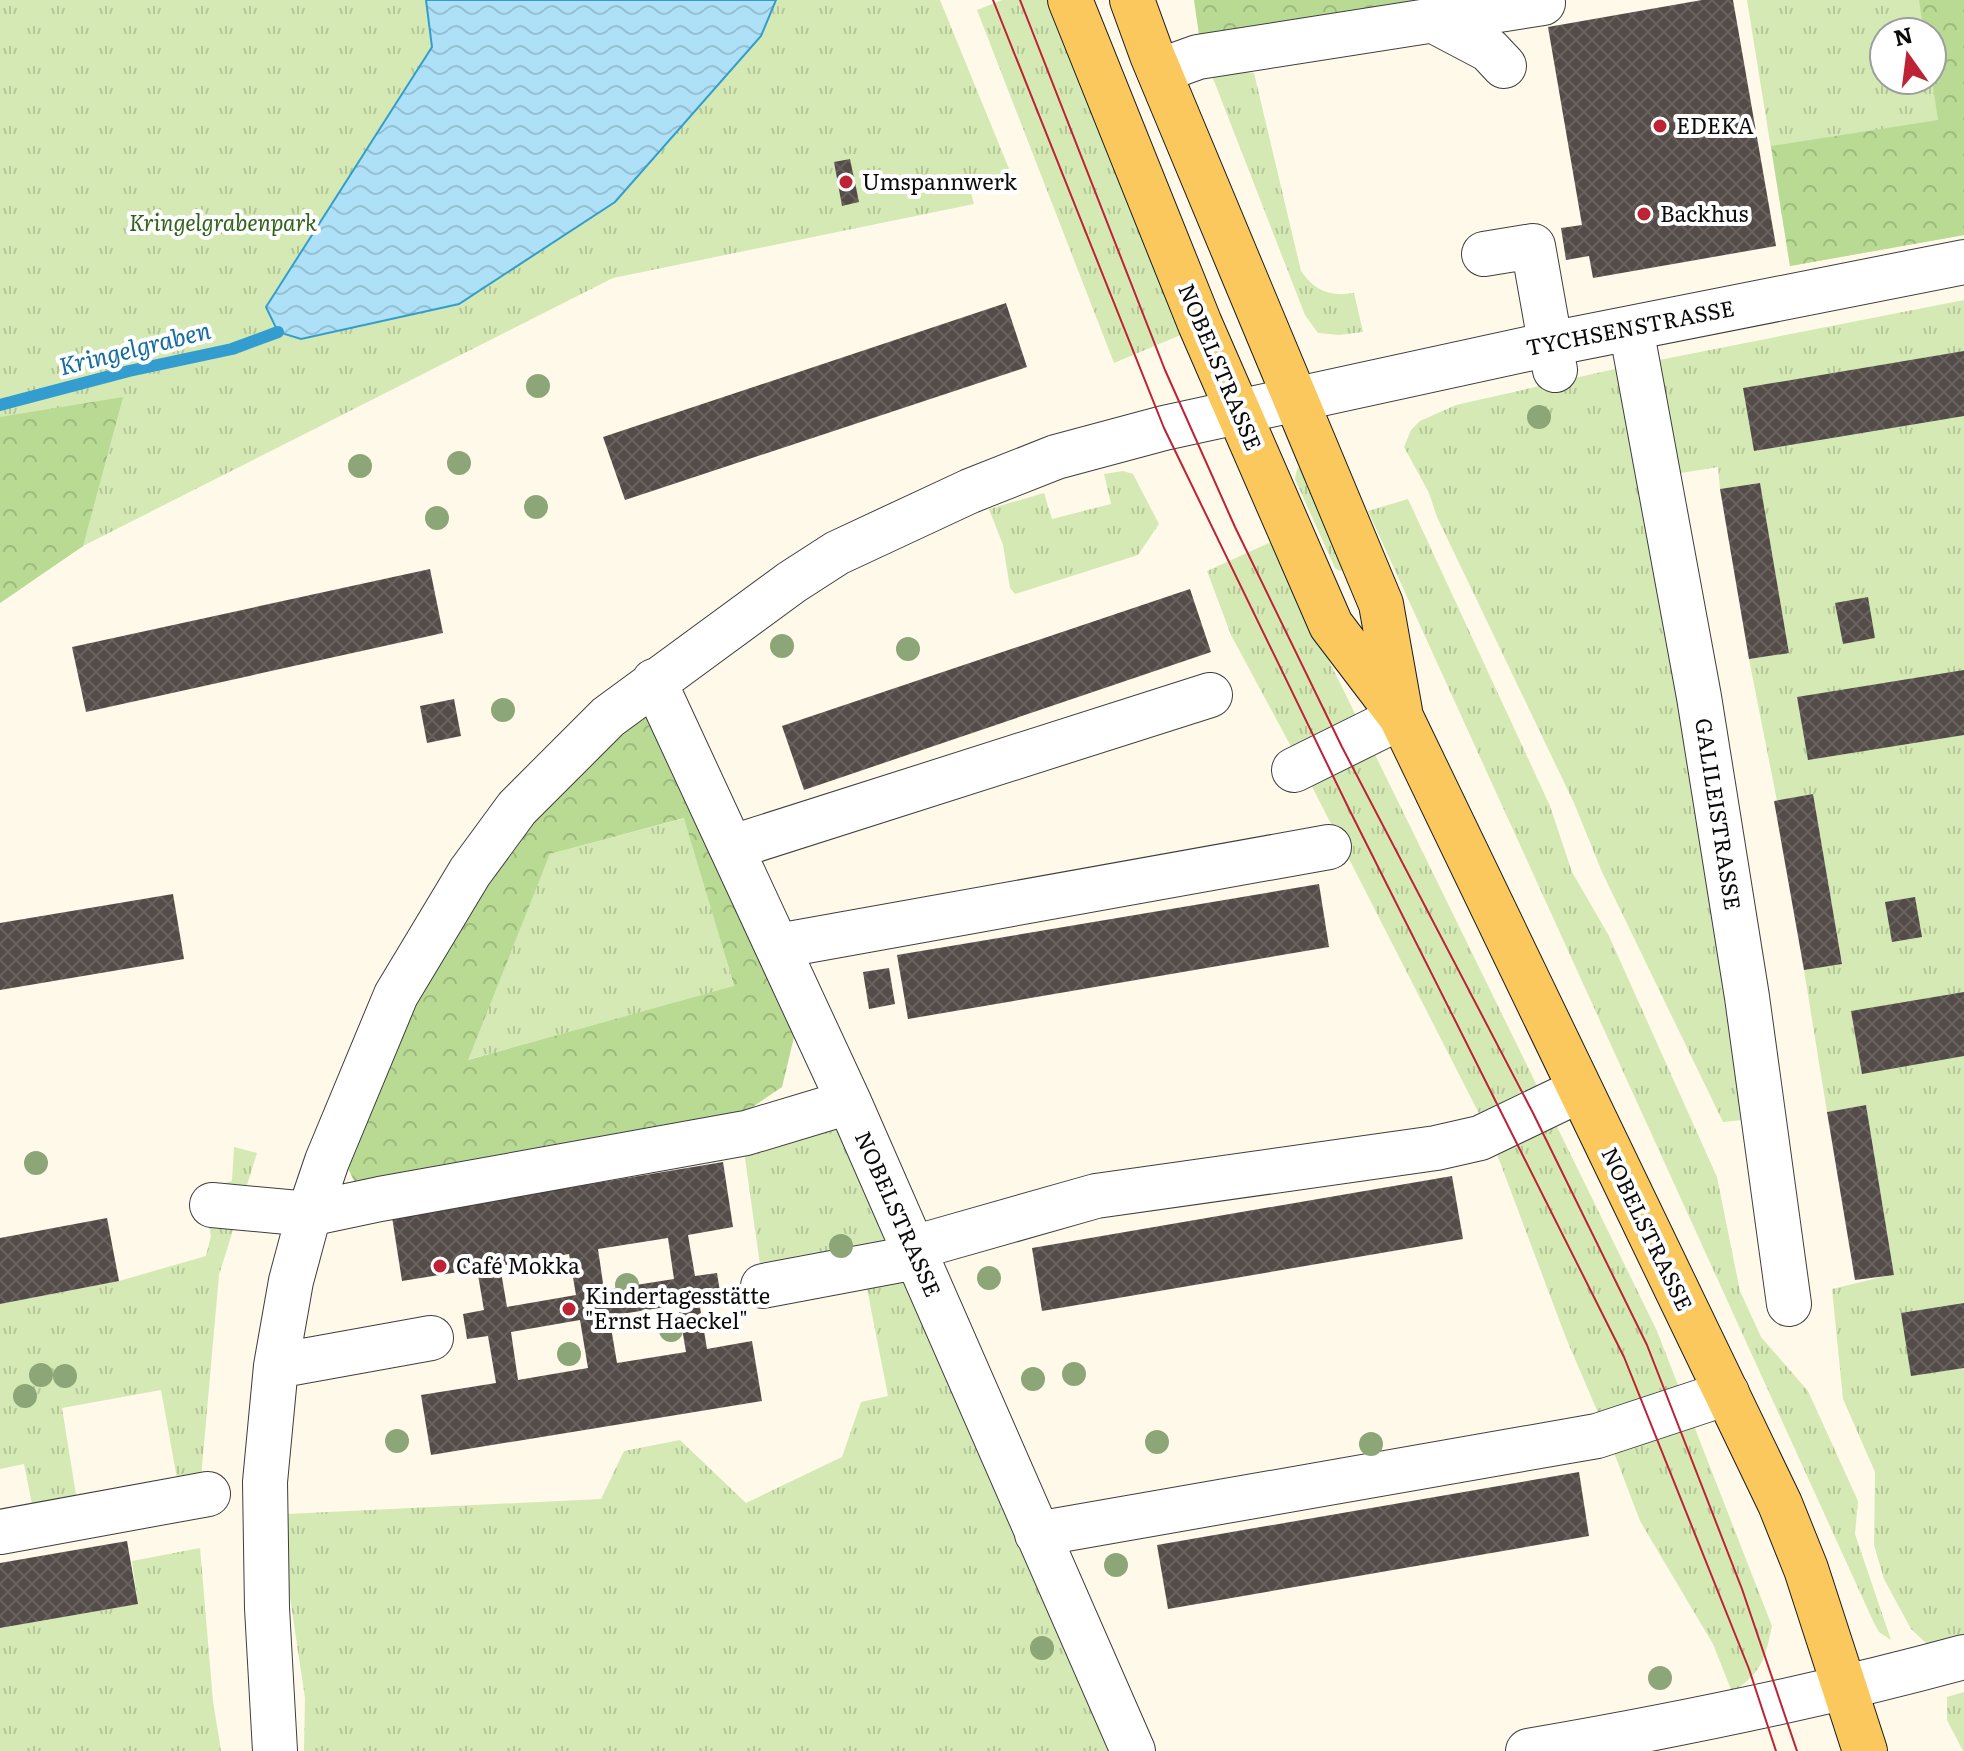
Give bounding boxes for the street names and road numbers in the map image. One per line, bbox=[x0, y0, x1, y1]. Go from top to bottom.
street label: NOBELSTRASSE bbox=[1171, 278, 1271, 455]
street label: TYCHSENSTRASSE bbox=[1523, 290, 1737, 363]
street label: GALILEISTRASSE bbox=[1688, 715, 1751, 912]
street label: NOBELSTRASSE bbox=[848, 1125, 951, 1302]
street label: NOBELSTRASSE bbox=[1594, 1141, 1702, 1316]

